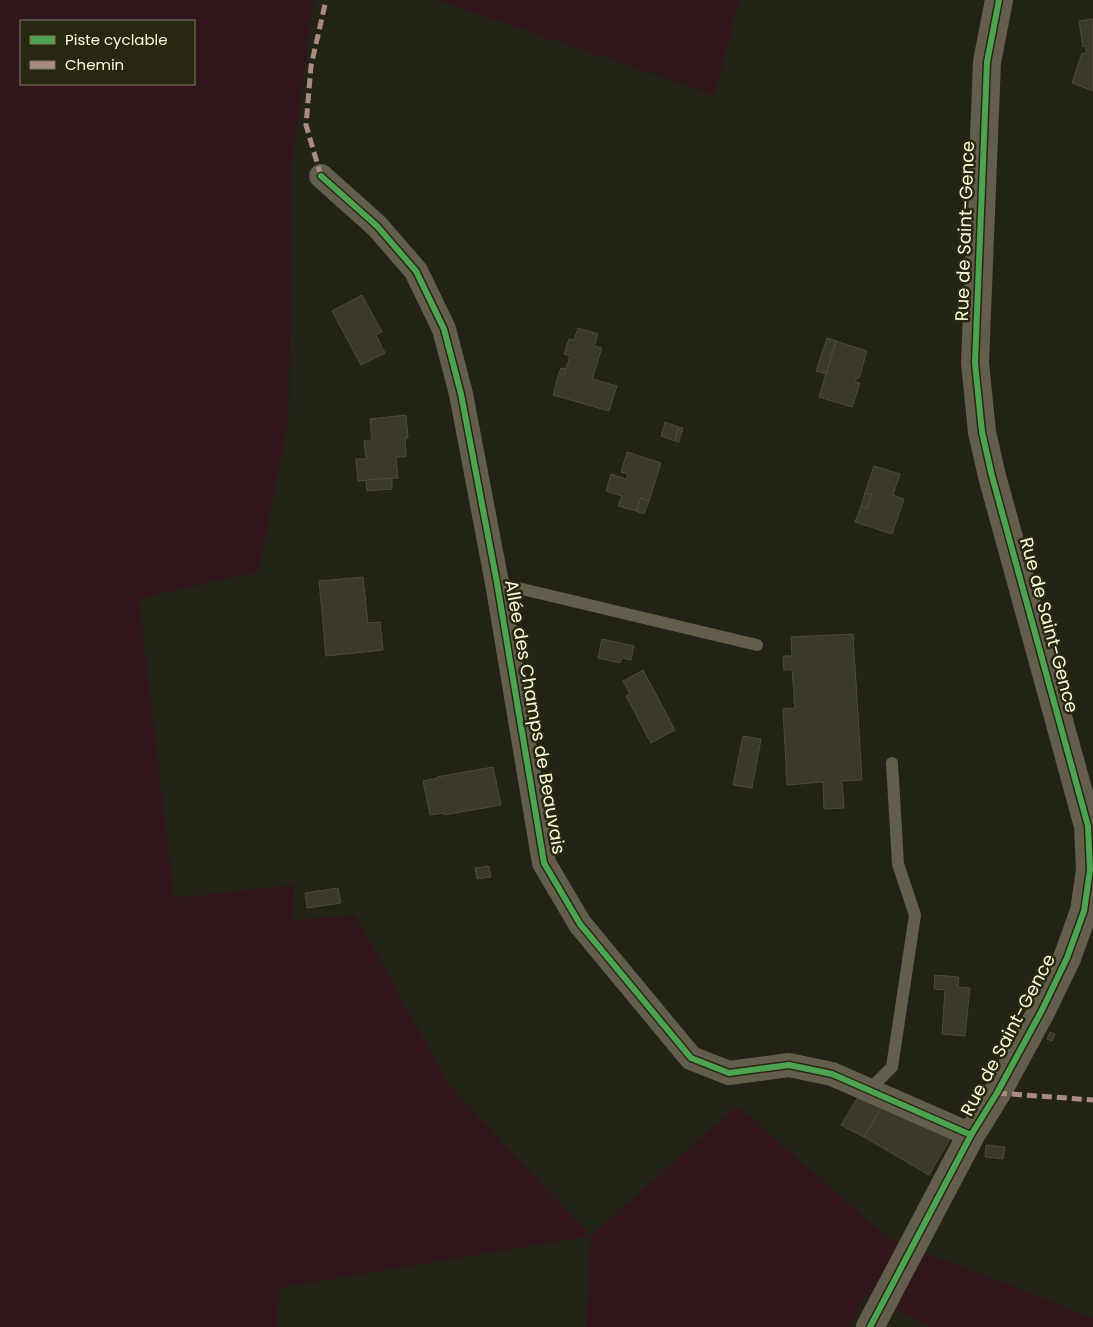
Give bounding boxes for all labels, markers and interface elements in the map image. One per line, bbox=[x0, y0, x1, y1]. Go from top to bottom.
legend bbox=[20, 20, 195, 85]
text: Piste cyclable bbox=[65, 29, 168, 50]
text: Chemin bbox=[65, 54, 124, 75]
street label: Rue de Saint-Gence bbox=[949, 140, 980, 322]
street label: Rue de Saint-Gence bbox=[1014, 534, 1085, 715]
street label: Allée des Champs de Beauvais bbox=[499, 578, 572, 856]
street label: Rue de Saint-Gence bbox=[954, 949, 1061, 1120]

